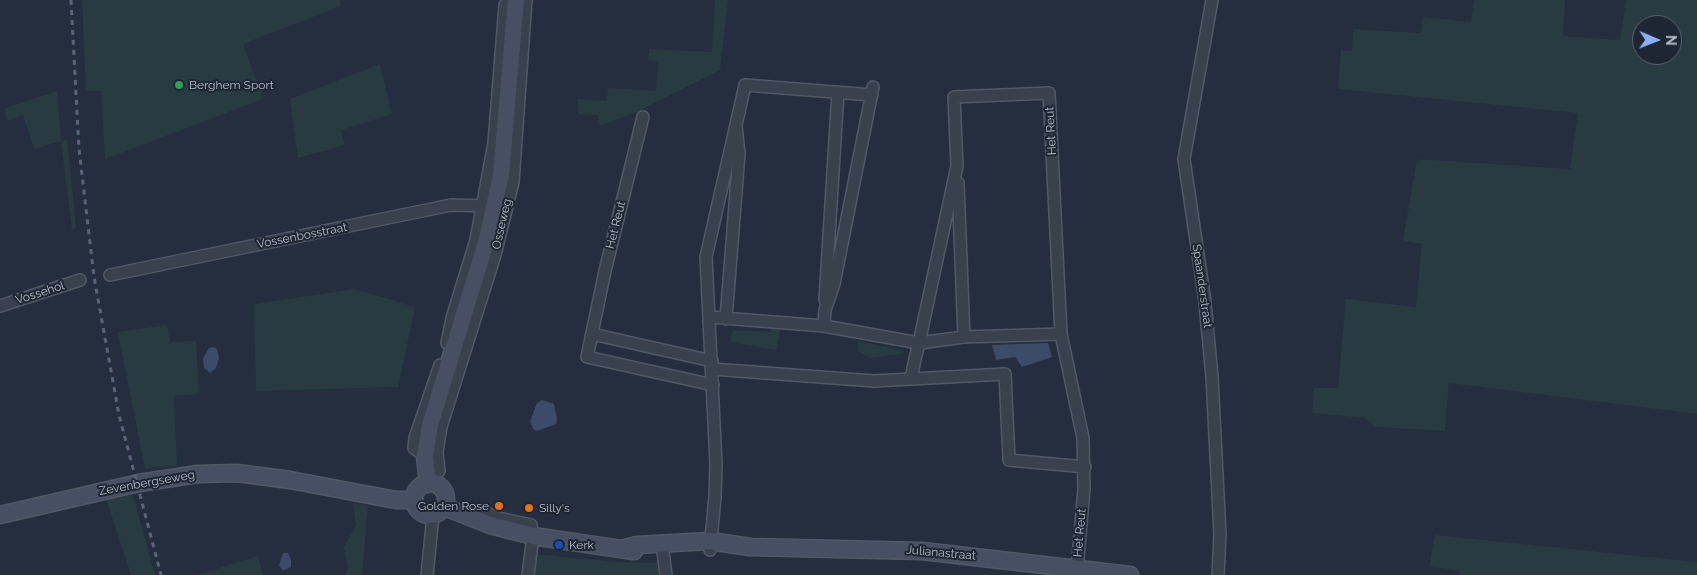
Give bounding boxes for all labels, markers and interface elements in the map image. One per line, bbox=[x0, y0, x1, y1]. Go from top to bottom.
north arrow bbox=[1632, 15, 1682, 65]
text: N bbox=[1663, 35, 1679, 46]
place label: Berghem Sport bbox=[189, 78, 274, 92]
marker: Berghem Sport bbox=[173, 79, 185, 91]
street label: Het Reut bbox=[1043, 106, 1059, 156]
street label: Osseweg bbox=[489, 197, 515, 251]
street label: Het Reut bbox=[603, 200, 629, 250]
street label: Vossenbosstraat bbox=[256, 220, 348, 252]
street label: Spaanderstraat bbox=[1189, 243, 1215, 329]
street label: Vossehol bbox=[14, 278, 66, 308]
street label: Zevenbergseweg bbox=[98, 467, 196, 499]
place label: Golden Rose bbox=[418, 499, 489, 513]
marker: Golden Rose bbox=[493, 500, 505, 512]
place label: Silly's bbox=[539, 501, 570, 515]
marker: Silly's bbox=[523, 502, 535, 514]
street label: Het Reut bbox=[1071, 508, 1089, 558]
place label: Kerk bbox=[569, 538, 594, 552]
marker: Kerk bbox=[553, 539, 565, 551]
street label: Julianastraat bbox=[906, 543, 976, 563]

